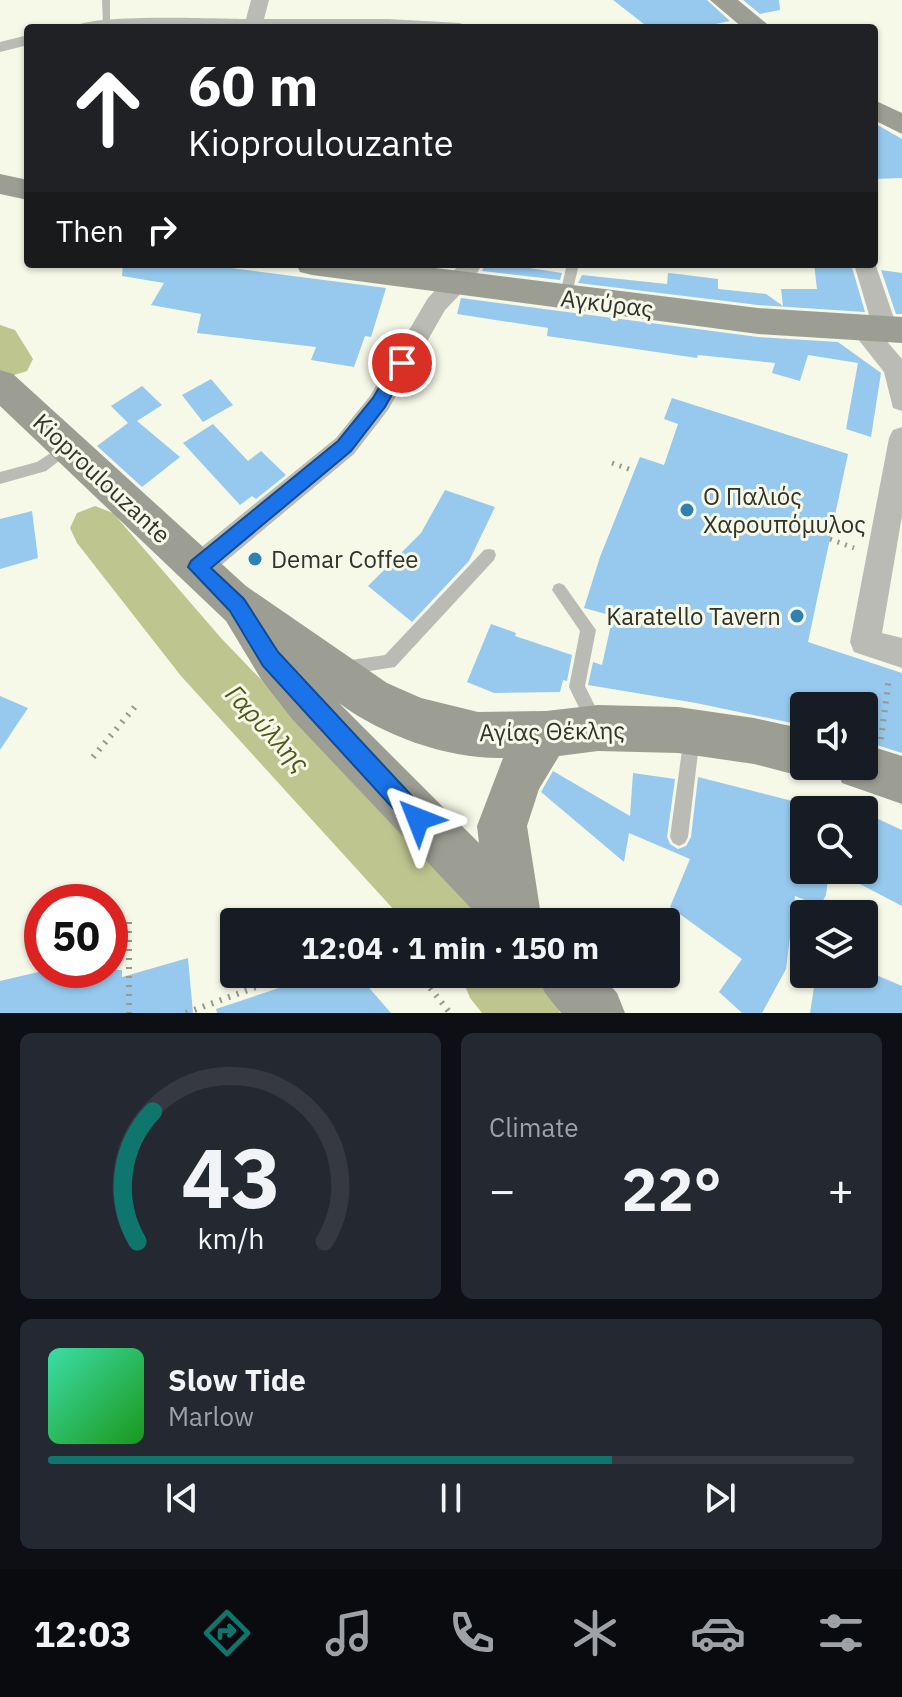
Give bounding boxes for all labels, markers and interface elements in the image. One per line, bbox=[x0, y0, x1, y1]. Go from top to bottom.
text: 60 m bbox=[188, 49, 318, 121]
icon: ahead bbox=[56, 56, 160, 160]
text: Kioproulouzante bbox=[188, 119, 454, 166]
icon: right bbox=[140, 208, 184, 252]
text: Then bbox=[56, 211, 124, 250]
street label: Αγκύρας bbox=[559, 281, 655, 325]
pin bbox=[368, 329, 436, 397]
icon: arrive bbox=[380, 341, 424, 385]
street label: Kioproulouzante bbox=[26, 406, 178, 550]
place label: Ο Παλιός Χαρουπόμυλος bbox=[703, 480, 866, 540]
marker: Ο Παλιός Χαρουπόμυλος bbox=[678, 501, 696, 519]
place label: Demar Coffee bbox=[271, 543, 419, 575]
marker: Demar Coffee bbox=[246, 550, 264, 568]
place label: Karatello Tavern bbox=[606, 600, 781, 632]
marker: Karatello Tavern bbox=[788, 607, 806, 625]
water label: Γαρύλλης bbox=[219, 677, 318, 780]
map controls bbox=[790, 692, 878, 988]
button: sound bbox=[790, 692, 878, 780]
street label: Αγίας Θέκλης bbox=[479, 714, 625, 748]
position arrow bbox=[376, 777, 460, 861]
button: search bbox=[790, 796, 878, 884]
speed limit sign: 50 bbox=[24, 884, 128, 988]
button: layers bbox=[790, 900, 878, 988]
text: 12:04 · 1 min · 150 m bbox=[301, 928, 599, 967]
text: Climate bbox=[489, 1110, 579, 1144]
text: 43 bbox=[181, 1123, 280, 1231]
text: 22° bbox=[621, 1149, 722, 1228]
text: − bbox=[489, 1161, 515, 1218]
text: + bbox=[828, 1161, 854, 1218]
text: km/h bbox=[197, 1220, 264, 1257]
text: Slow Tide bbox=[168, 1360, 306, 1399]
text: Marlow bbox=[168, 1399, 254, 1433]
icon: previous bbox=[160, 1476, 204, 1520]
icon: pause bbox=[429, 1476, 473, 1520]
icon: next bbox=[698, 1476, 742, 1520]
icon: directions bbox=[199, 1605, 255, 1661]
icon: music bbox=[321, 1605, 377, 1661]
icon: phone bbox=[444, 1605, 500, 1661]
icon: climate bbox=[567, 1605, 623, 1661]
icon: car bbox=[690, 1605, 746, 1661]
icon: filters bbox=[813, 1605, 869, 1661]
text: 12:03 bbox=[33, 1610, 132, 1657]

